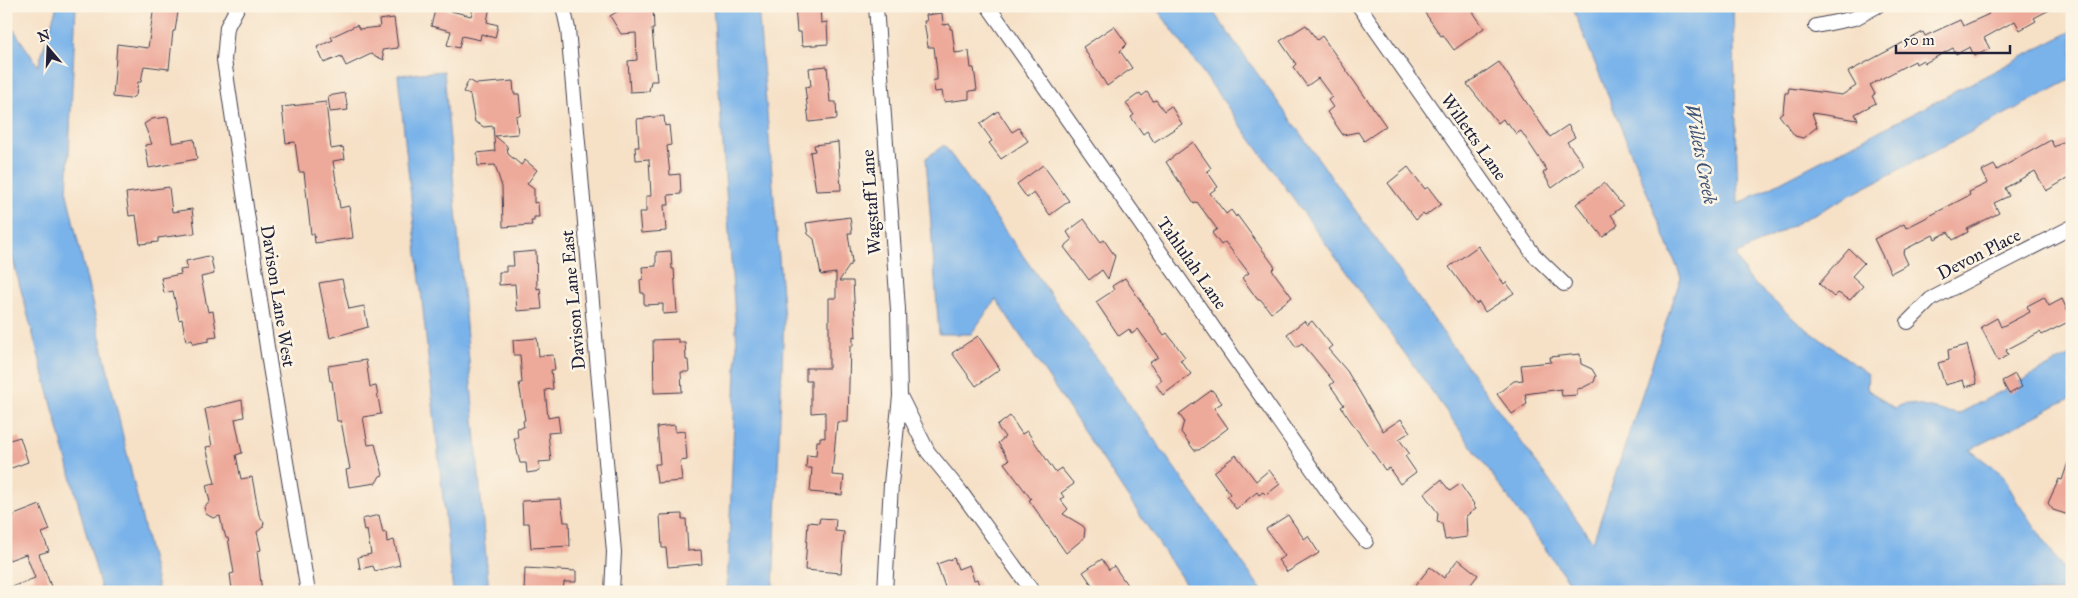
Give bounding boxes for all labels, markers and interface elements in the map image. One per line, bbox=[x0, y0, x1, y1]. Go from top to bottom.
north arrow bbox=[22, 22, 72, 72]
scale bar bbox=[1896, 22, 2009, 54]
text: N bbox=[36, 26, 52, 46]
text: 50 m bbox=[1903, 31, 1935, 49]
street label: Willetts Lane bbox=[1436, 90, 1512, 184]
water label: Willets Creek bbox=[1680, 102, 1722, 207]
street label: Wagstaff Lane bbox=[856, 149, 887, 255]
street label: Tahlulah Lane bbox=[1152, 213, 1232, 313]
street label: Davison Lane West bbox=[256, 223, 300, 369]
street label: Devon Place bbox=[1934, 224, 2024, 284]
street label: Davison Lane East bbox=[556, 229, 590, 371]

